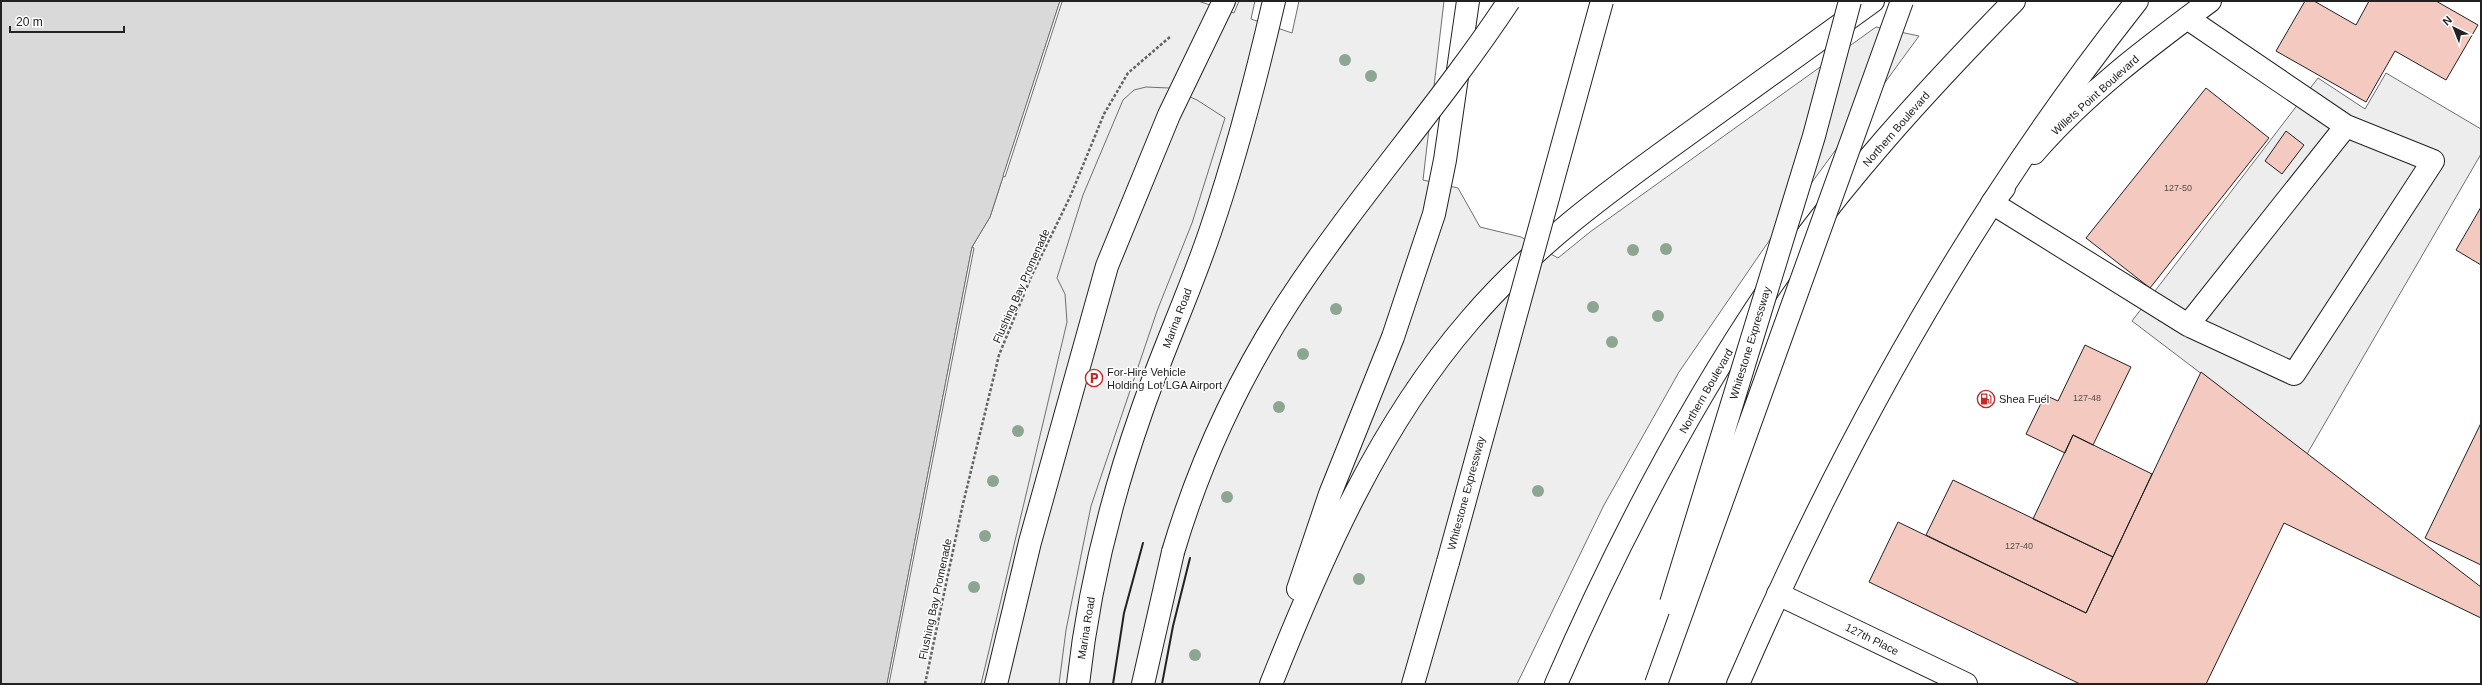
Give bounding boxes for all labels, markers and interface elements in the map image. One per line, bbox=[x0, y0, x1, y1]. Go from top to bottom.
scale bar bbox=[10, 8, 124, 34]
north arrow bbox=[2434, 8, 2474, 48]
text: N bbox=[2440, 14, 2454, 28]
text: 20 m bbox=[16, 15, 43, 29]
street label: Willets Point Boulevard bbox=[2049, 53, 2141, 137]
street label: Northern Boulevard bbox=[1860, 89, 1932, 169]
house number: 127-50 bbox=[2164, 183, 2192, 193]
street label: Flushing Bay Promenade bbox=[990, 227, 1052, 345]
street label: Whitestone Expressway bbox=[1727, 285, 1773, 401]
street label: Marina Road bbox=[1160, 286, 1194, 350]
street label: Northern Boulevard bbox=[1677, 347, 1735, 435]
place label: For-Hire Vehicle Holding Lot LGA Airport bbox=[1107, 366, 1222, 391]
parking icon: For-Hire Vehicle Holding Lot LGA Airport bbox=[1084, 368, 1104, 388]
fuel station icon: Shea Fuel bbox=[1976, 389, 1996, 409]
place label: Shea Fuel bbox=[1999, 393, 2049, 405]
house number: 127-48 bbox=[2073, 393, 2101, 403]
street label: Whitestone Expressway bbox=[1445, 434, 1487, 551]
street label: Flushing Bay Promenade bbox=[916, 537, 954, 661]
house number: 127-40 bbox=[2005, 541, 2033, 551]
street label: Marina Road bbox=[1075, 596, 1097, 660]
street label: 127th Place bbox=[1843, 621, 1901, 657]

